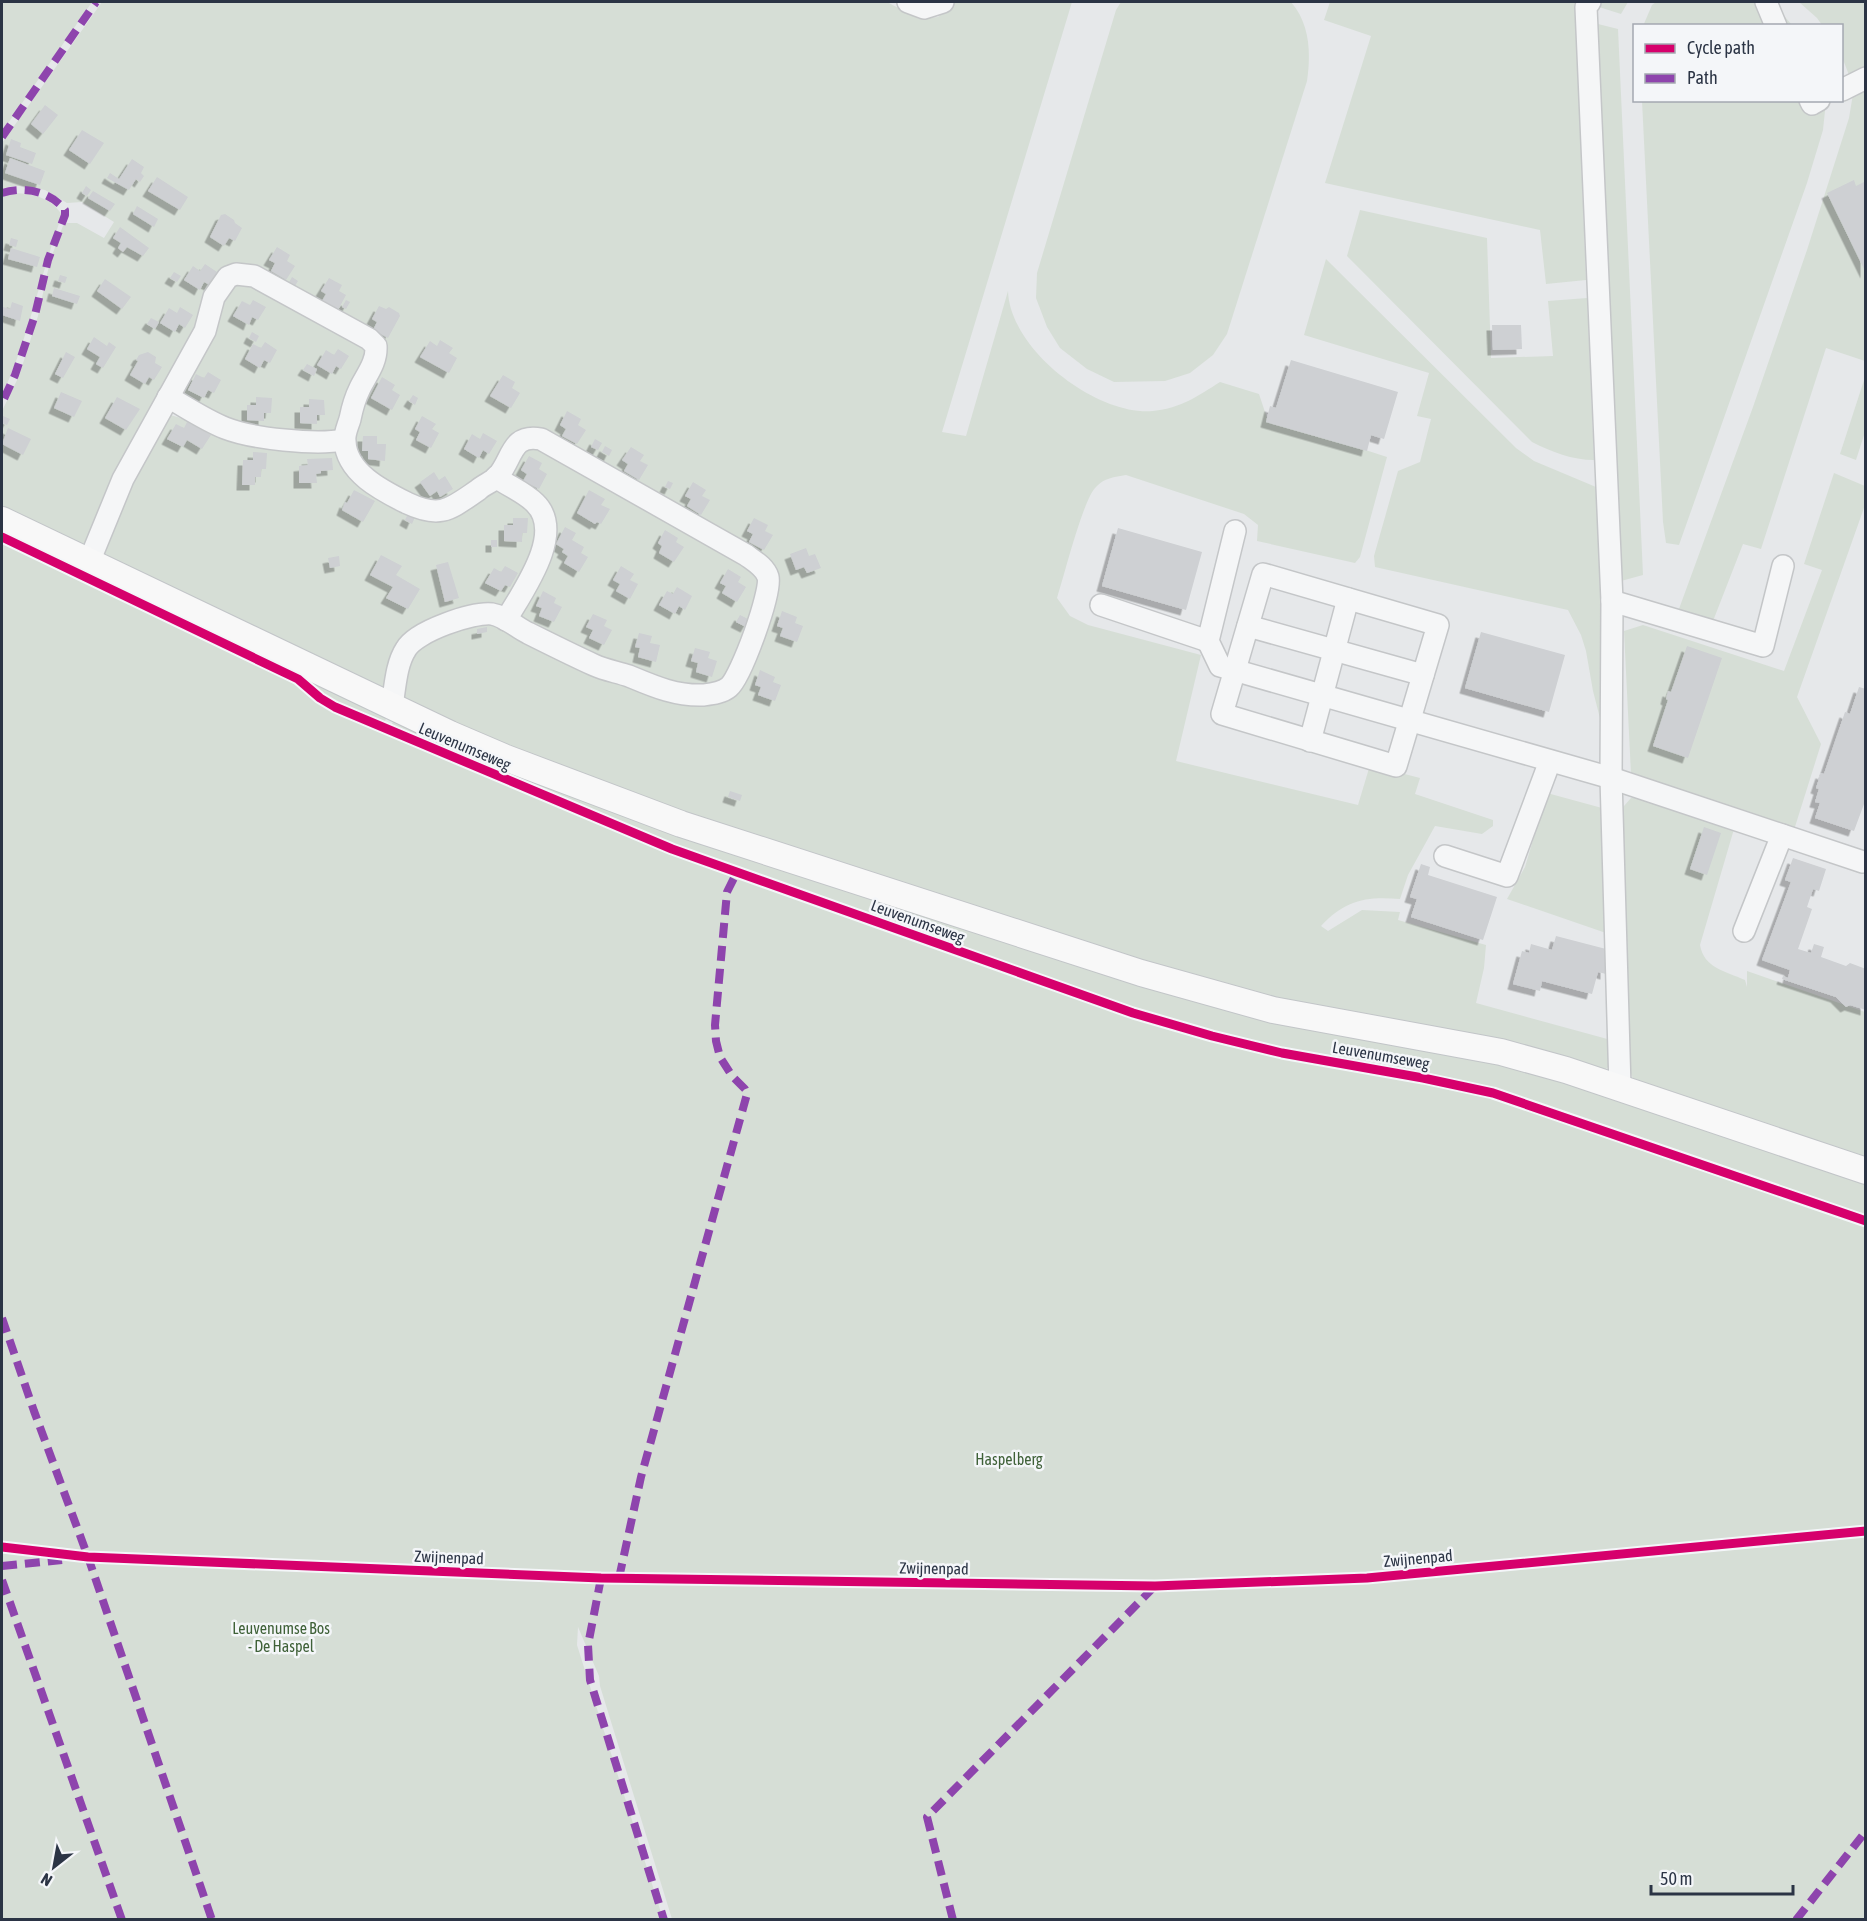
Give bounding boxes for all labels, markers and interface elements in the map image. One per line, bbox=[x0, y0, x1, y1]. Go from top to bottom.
legend bbox=[1633, 24, 1843, 102]
text: Cycle path bbox=[1687, 37, 1755, 58]
text: Path bbox=[1687, 67, 1718, 88]
street label: Leuvenumseweg bbox=[416, 719, 514, 774]
street label: Leuvenumseweg bbox=[868, 896, 967, 947]
street label: Leuvenumseweg bbox=[1331, 1038, 1431, 1073]
park label: Haspelberg bbox=[975, 1450, 1043, 1469]
street label: Zwijnenpad bbox=[1383, 1546, 1453, 1571]
street label: Zwijnenpad bbox=[414, 1547, 484, 1568]
street label: Zwijnenpad bbox=[899, 1558, 969, 1579]
park label: Leuvenumse Bos - De Haspel bbox=[232, 1619, 330, 1656]
north arrow bbox=[24, 1837, 84, 1897]
scale bar bbox=[1651, 1858, 1794, 1896]
text: 50 m bbox=[1660, 1868, 1692, 1889]
text: N bbox=[38, 1870, 55, 1890]

